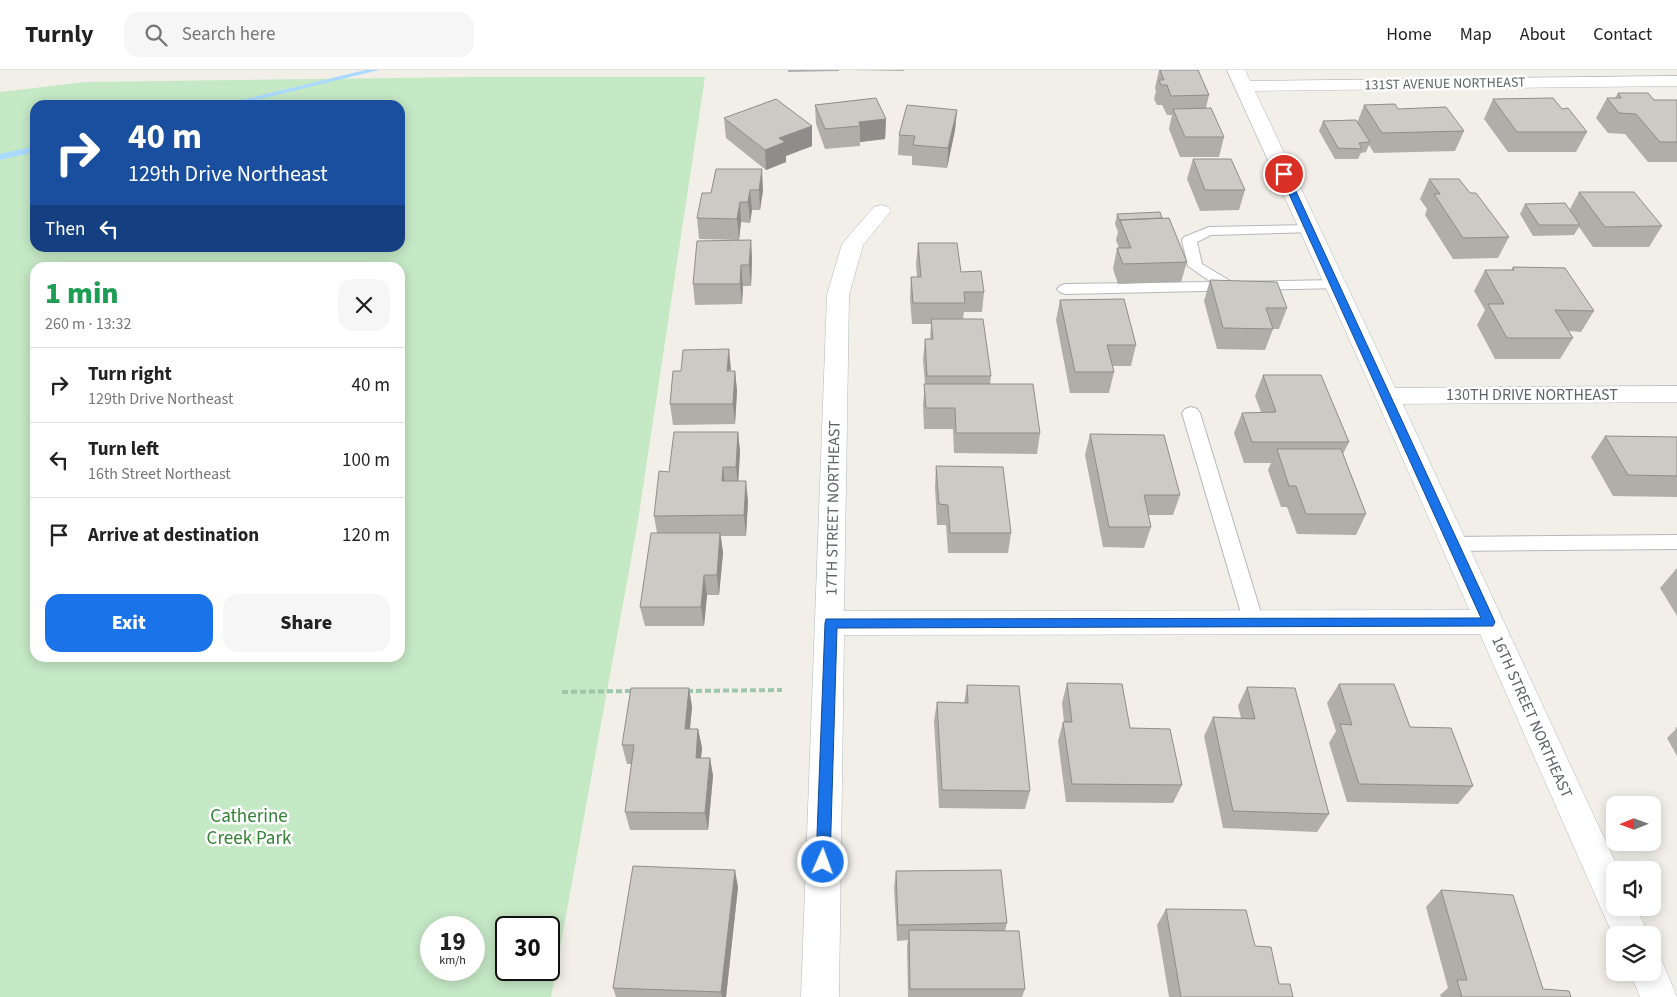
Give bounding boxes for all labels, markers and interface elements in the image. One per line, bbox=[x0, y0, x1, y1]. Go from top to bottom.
search box bbox=[124, 12, 474, 57]
text: Turnly bbox=[25, 17, 94, 52]
icon: search bbox=[142, 21, 170, 49]
text: Search here bbox=[182, 21, 275, 48]
text: Home bbox=[1386, 22, 1432, 47]
text: Map bbox=[1460, 22, 1492, 47]
text: About bbox=[1520, 22, 1565, 47]
text: Contact bbox=[1593, 22, 1652, 47]
street label: 131ST AVENUE NORTHEAST bbox=[1364, 73, 1526, 95]
text: 40 m bbox=[128, 112, 202, 162]
icon: right bbox=[45, 120, 110, 185]
pin bbox=[1263, 153, 1305, 195]
text: 129th Drive Northeast bbox=[128, 158, 328, 190]
icon: arrive bbox=[1270, 160, 1298, 188]
icon: left bbox=[95, 215, 123, 243]
text: Then bbox=[45, 216, 85, 243]
text: 1 min bbox=[45, 272, 119, 315]
button: close bbox=[338, 279, 390, 331]
text: 260 m · 13:32 bbox=[45, 313, 132, 335]
text: Turn right bbox=[88, 361, 172, 388]
icon: right bbox=[45, 371, 73, 399]
text: 40 m bbox=[352, 372, 390, 399]
street label: 130TH DRIVE NORTHEAST bbox=[1446, 384, 1618, 406]
text: 129th Drive Northeast bbox=[88, 388, 233, 410]
street label: 17TH STREET NORTHEAST bbox=[820, 420, 846, 596]
text: Turn left bbox=[88, 436, 159, 463]
icon: left bbox=[45, 446, 73, 474]
text: 100 m bbox=[342, 447, 390, 474]
text: 16th Street Northeast bbox=[88, 463, 231, 485]
icon: arrive bbox=[45, 521, 73, 549]
text: Arrive at destination bbox=[88, 522, 259, 549]
text: 120 m bbox=[342, 522, 390, 549]
button: Exit bbox=[45, 594, 213, 652]
button: Share bbox=[223, 594, 390, 652]
street label: 16TH STREET NORTHEAST bbox=[1486, 632, 1578, 802]
north arrow bbox=[1606, 796, 1661, 851]
map controls bbox=[1606, 796, 1661, 981]
park label: Catherine Creek Park bbox=[207, 803, 292, 852]
position arrow bbox=[796, 835, 848, 887]
button: sound bbox=[1606, 861, 1661, 916]
speed limit sign: 30 bbox=[495, 916, 560, 981]
text: 19 bbox=[439, 924, 466, 960]
button: layers bbox=[1606, 926, 1661, 981]
text: km/h bbox=[439, 952, 466, 969]

